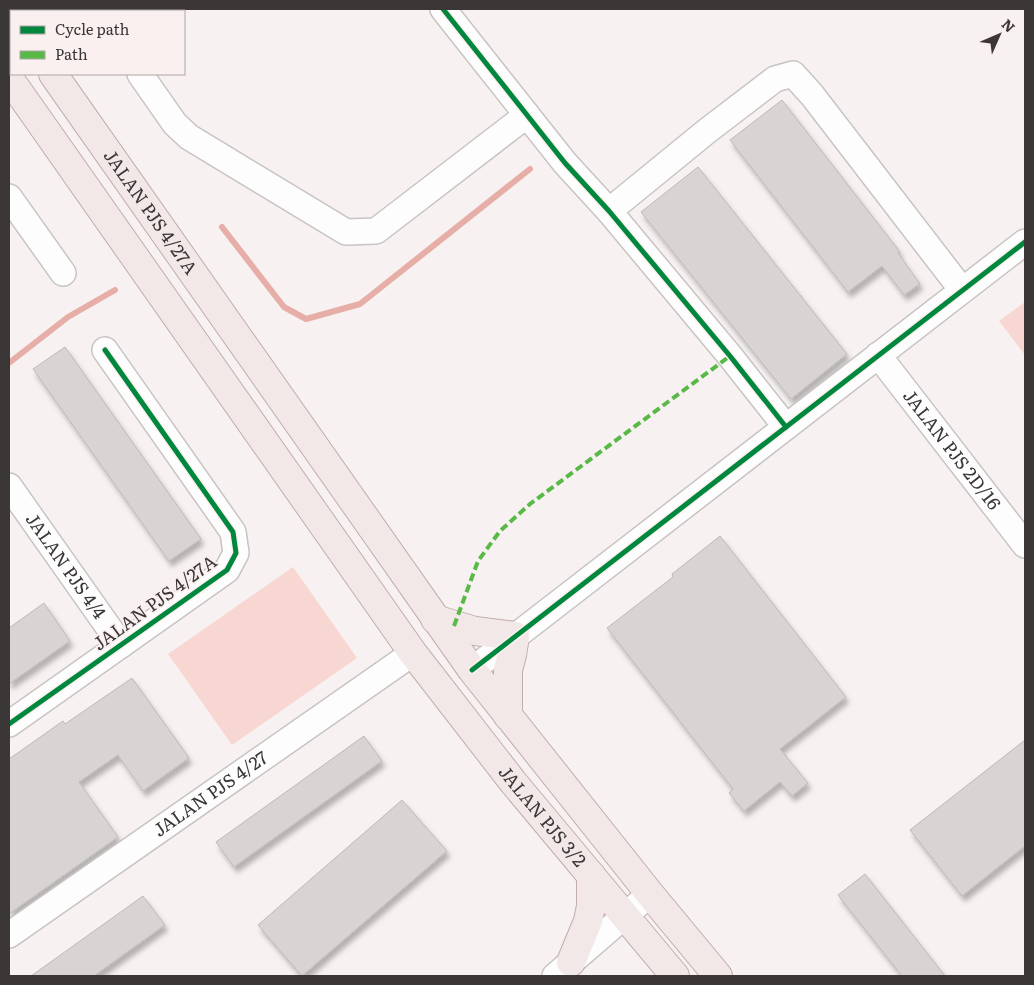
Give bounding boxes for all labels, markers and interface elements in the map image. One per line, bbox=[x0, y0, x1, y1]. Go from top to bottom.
legend bbox=[10, 10, 185, 75]
north arrow bbox=[974, 10, 1024, 60]
text: N bbox=[998, 14, 1020, 37]
text: Cycle path bbox=[55, 17, 130, 40]
text: Path bbox=[55, 42, 88, 65]
street label: JALAN PJS 4/27A bbox=[98, 143, 205, 280]
street label: JALAN PJS 2D/16 bbox=[897, 383, 1008, 515]
street label: JALAN PJS 4/4 bbox=[20, 507, 114, 624]
street label: JALAN PJS 4/27A bbox=[87, 548, 222, 656]
street label: JALAN PJS 4/27 bbox=[147, 743, 273, 842]
street label: JALAN PJS 3/2 bbox=[493, 759, 593, 872]

